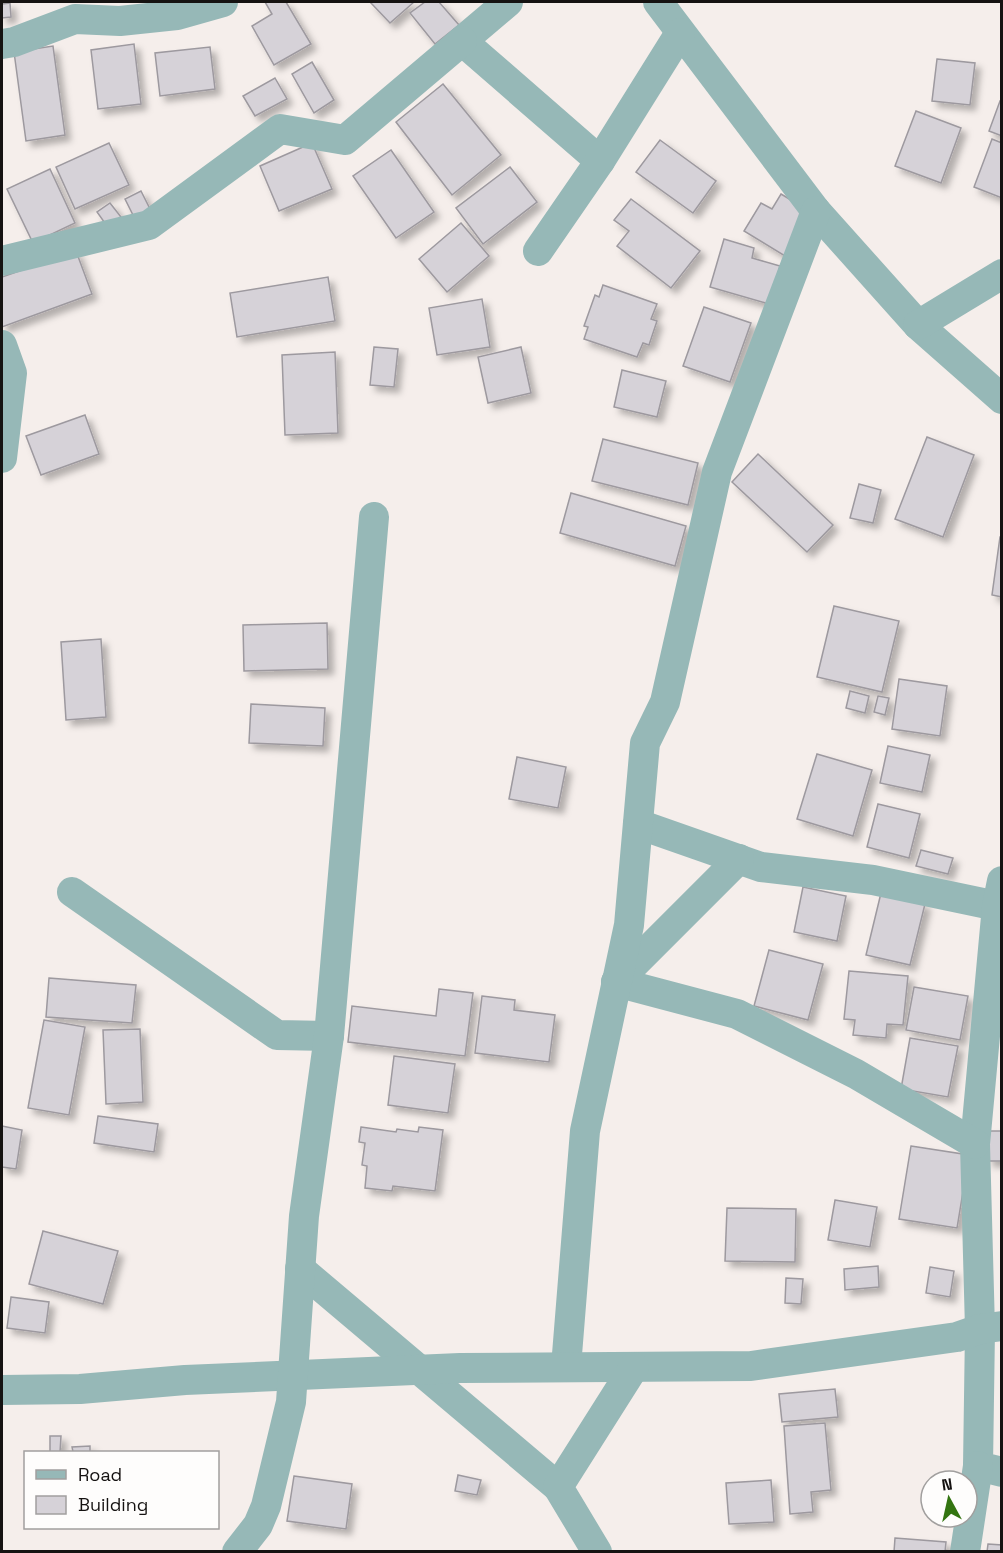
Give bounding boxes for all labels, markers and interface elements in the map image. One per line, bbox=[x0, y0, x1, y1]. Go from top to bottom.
legend bbox=[24, 1451, 219, 1529]
text: Road bbox=[78, 1463, 122, 1486]
north arrow bbox=[919, 1469, 979, 1529]
text: N bbox=[940, 1473, 954, 1496]
text: Building bbox=[78, 1493, 148, 1516]

